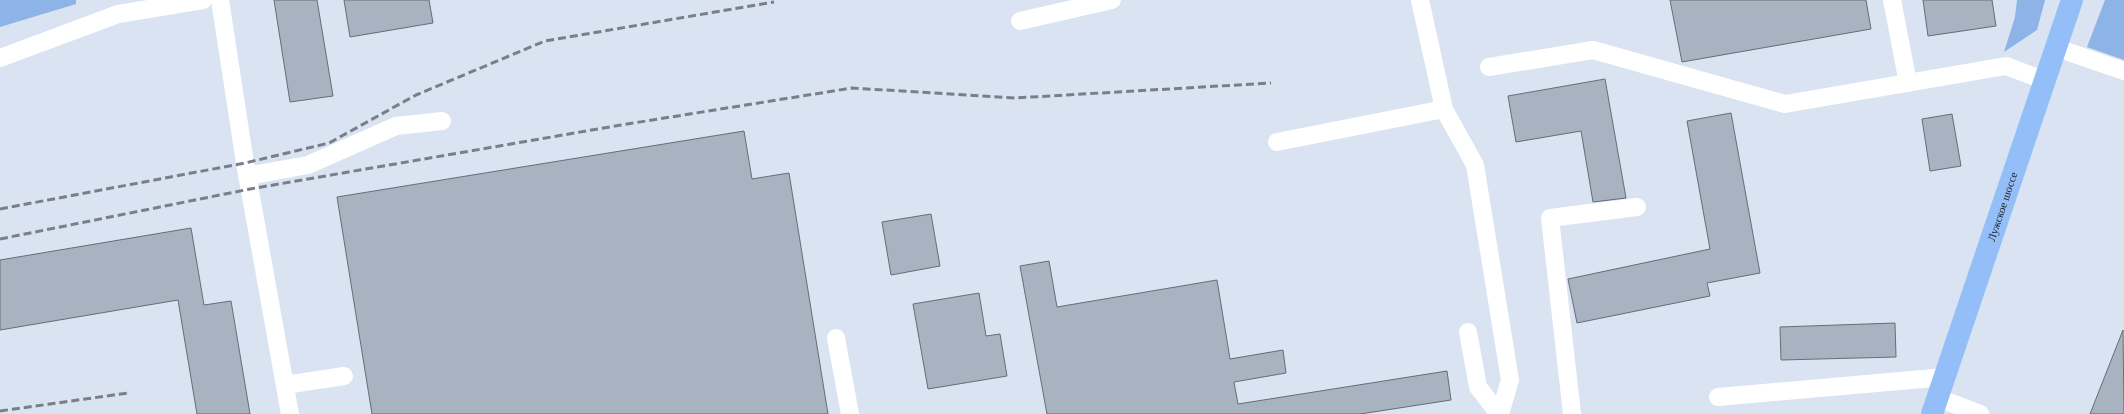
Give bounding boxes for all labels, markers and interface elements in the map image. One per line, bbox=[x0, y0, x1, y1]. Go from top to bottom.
street label: Лужское шоссе bbox=[1985, 170, 2019, 243]

